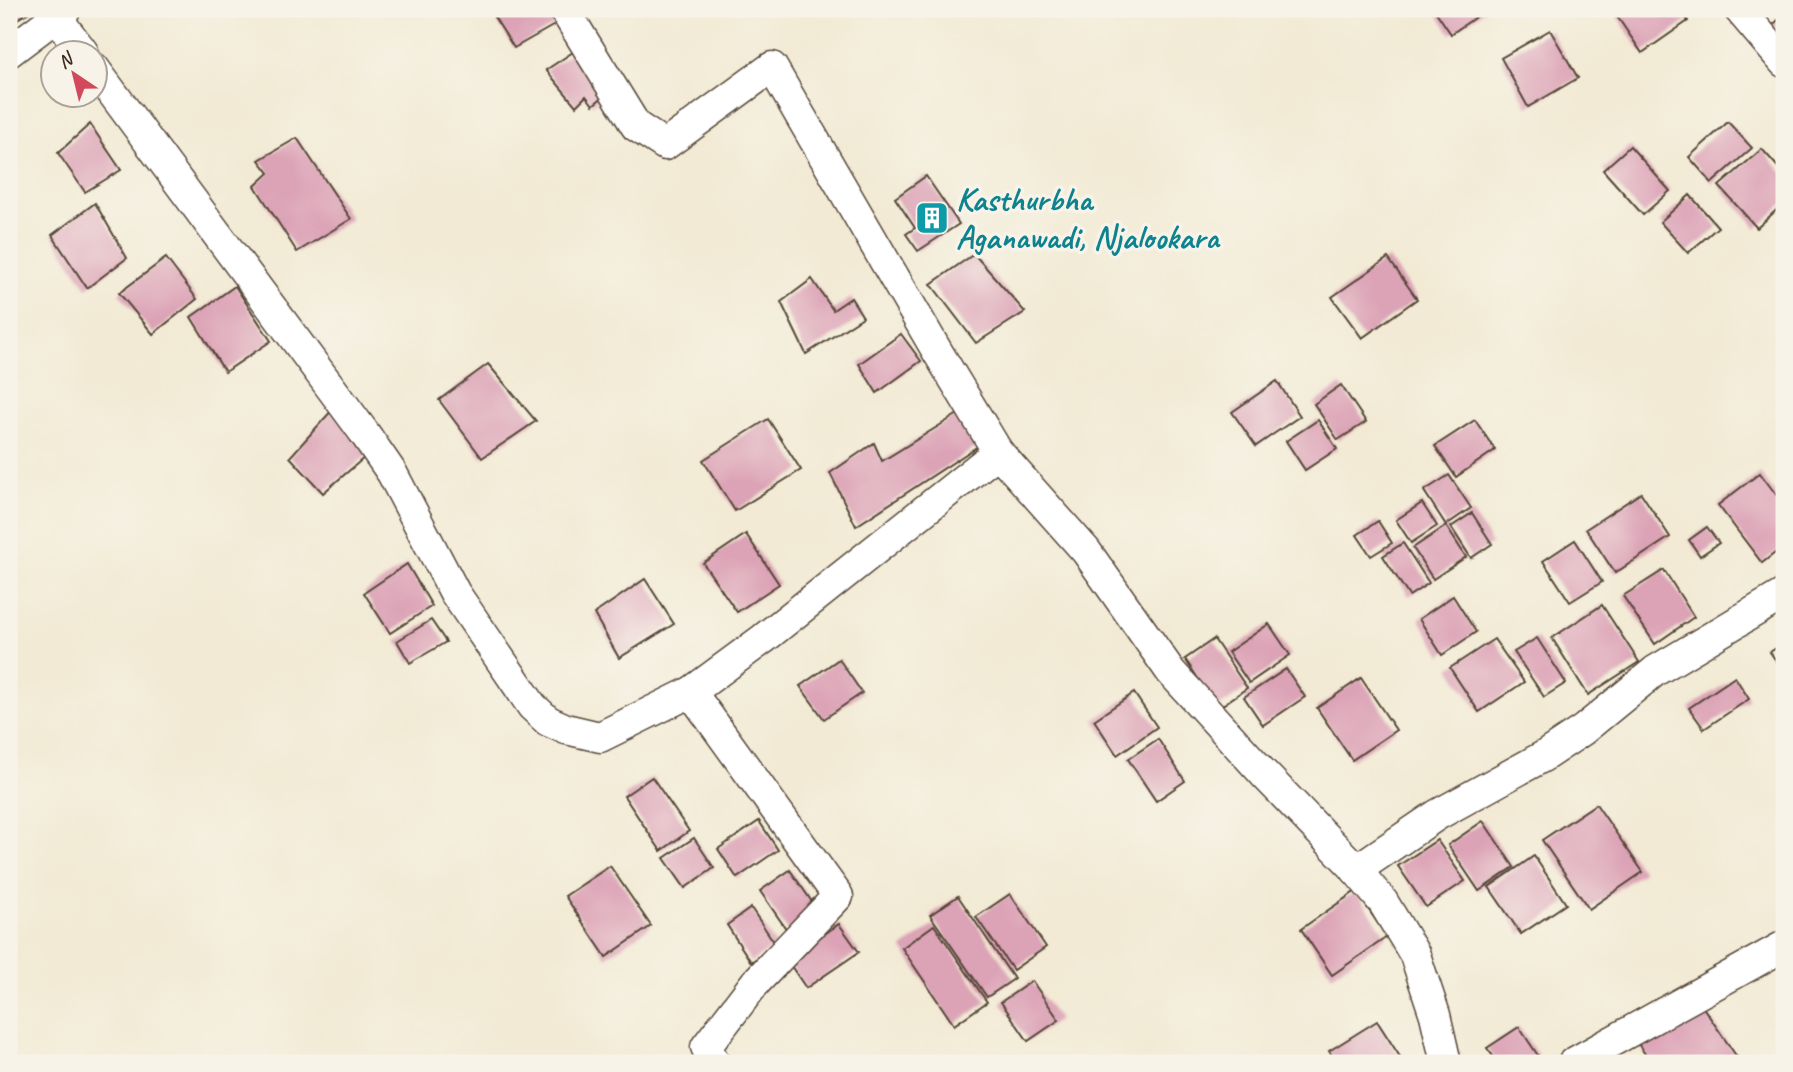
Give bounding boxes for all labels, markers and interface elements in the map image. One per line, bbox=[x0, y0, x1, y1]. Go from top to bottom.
north arrow bbox=[38, 38, 108, 108]
text: N bbox=[53, 46, 79, 74]
place label: Kasthurbha Aganawadi, Njalookara bbox=[956, 178, 1221, 258]
building icon: Kasthurbha Aganawadi, Njalookara bbox=[913, 199, 951, 237]

